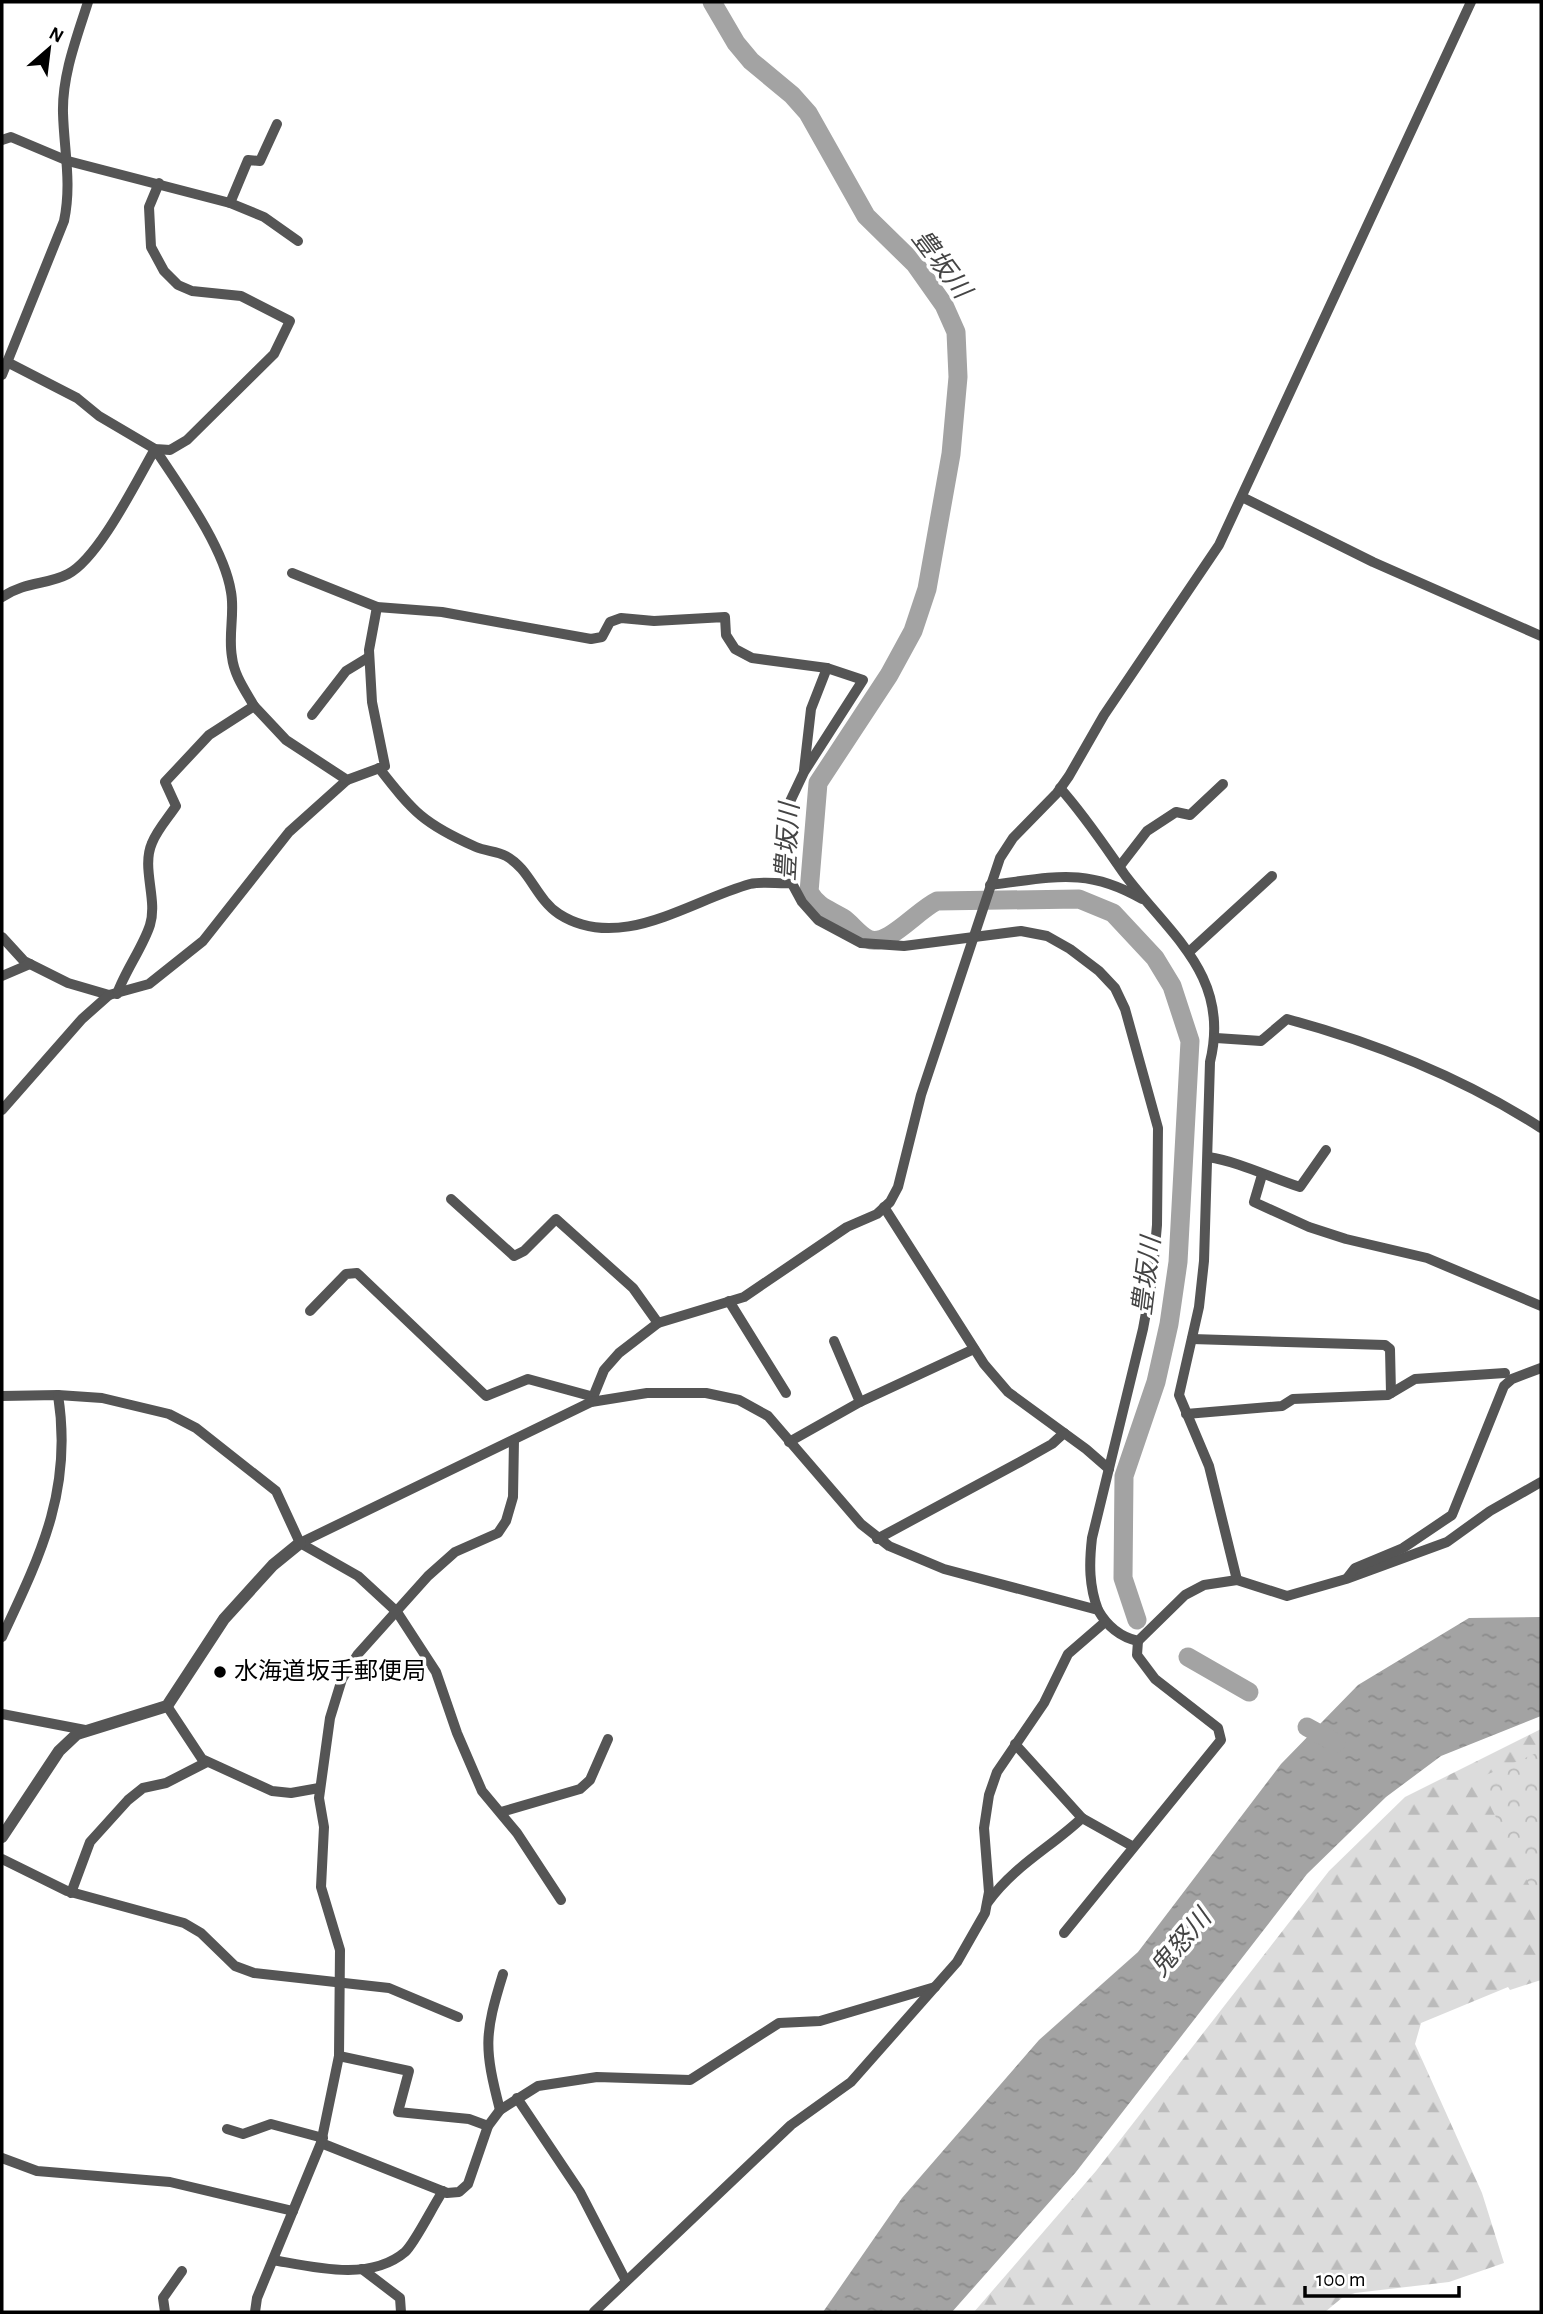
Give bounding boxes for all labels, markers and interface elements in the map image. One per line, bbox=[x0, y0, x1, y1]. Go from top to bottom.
north arrow bbox=[14, 14, 84, 84]
text: N bbox=[46, 24, 67, 47]
water label: 豊坂川 bbox=[907, 224, 977, 305]
water label: 豊坂川 bbox=[772, 799, 803, 882]
water label: 豊坂川 bbox=[1128, 1233, 1165, 1316]
place label: 水海道坂手郵便局 bbox=[234, 1658, 426, 1684]
marker: 水海道坂手郵便局 bbox=[212, 1664, 228, 1680]
water label: 鬼怒川 bbox=[1144, 1901, 1218, 1981]
scale bar bbox=[1305, 2254, 1459, 2298]
text: 100 m bbox=[1316, 2269, 1366, 2290]

